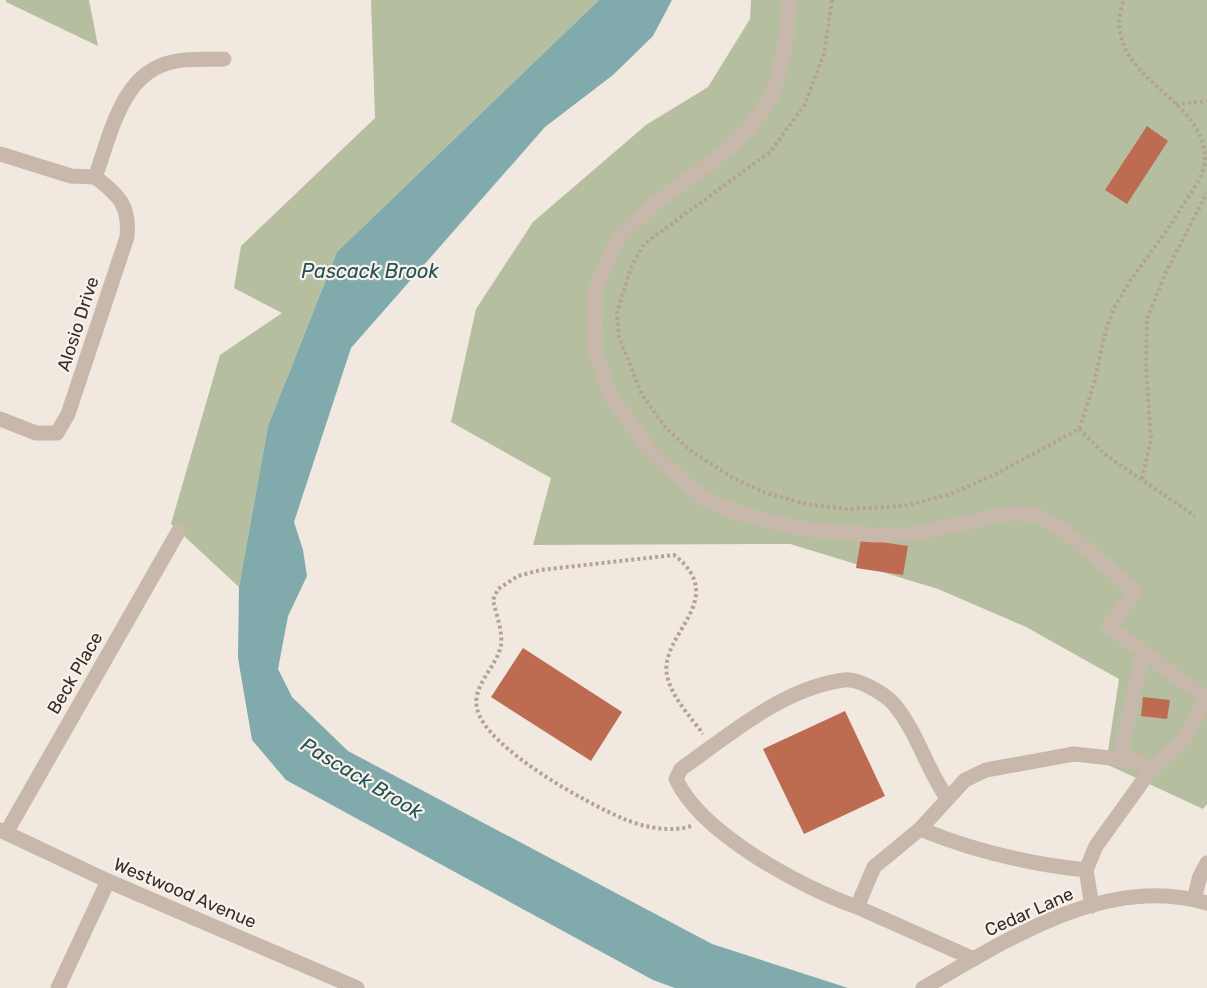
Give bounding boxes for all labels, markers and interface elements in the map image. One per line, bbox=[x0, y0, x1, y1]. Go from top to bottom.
water label: Pascack Brook bbox=[301, 259, 440, 283]
street label: Alosio Drive bbox=[52, 274, 104, 374]
street label: Beck Place bbox=[43, 628, 107, 718]
water label: Pascack Brook bbox=[297, 732, 428, 824]
street label: Westwood Avenue bbox=[110, 853, 260, 933]
street label: Cedar Lane bbox=[981, 883, 1077, 941]

